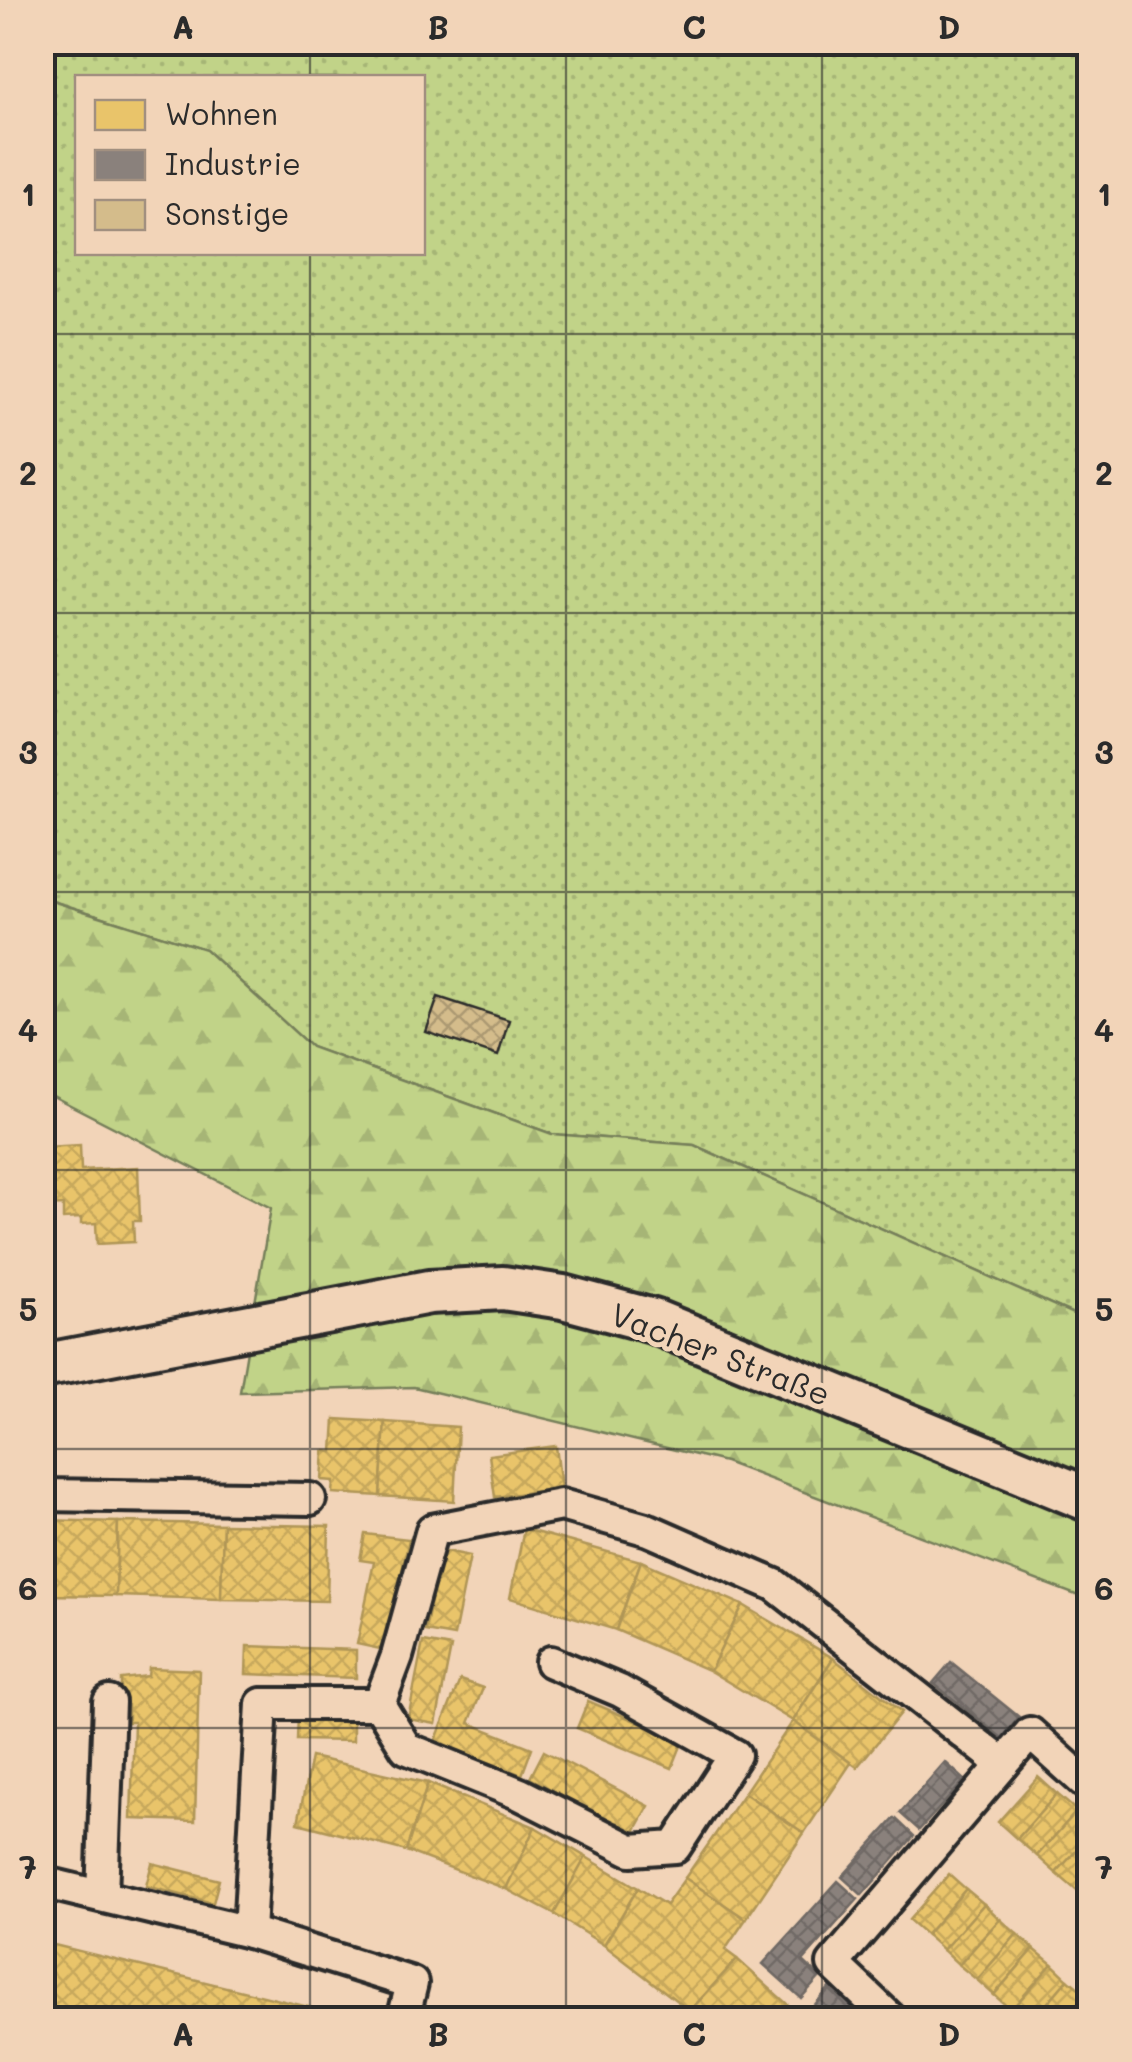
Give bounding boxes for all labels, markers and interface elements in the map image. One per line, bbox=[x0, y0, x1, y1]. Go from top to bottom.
text: A bbox=[172, 5, 194, 47]
text: B bbox=[427, 5, 449, 47]
text: C bbox=[682, 5, 706, 47]
text: D bbox=[938, 5, 960, 47]
legend bbox=[75, 75, 425, 255]
text: Wohnen bbox=[165, 93, 278, 133]
text: Industrie bbox=[165, 143, 301, 183]
text: 1 bbox=[21, 172, 35, 214]
text: 1 bbox=[1097, 172, 1111, 214]
text: Sonstige bbox=[165, 193, 289, 233]
text: 2 bbox=[19, 451, 37, 493]
text: 2 bbox=[1095, 451, 1113, 493]
text: 3 bbox=[18, 730, 38, 772]
text: 3 bbox=[1094, 730, 1114, 772]
text: 4 bbox=[18, 1008, 38, 1050]
text: 4 bbox=[1094, 1008, 1114, 1050]
text: 5 bbox=[19, 1287, 37, 1329]
text: 5 bbox=[1095, 1287, 1113, 1329]
street label: Vacher Straße bbox=[605, 1292, 837, 1414]
text: 6 bbox=[18, 1566, 38, 1608]
text: 6 bbox=[1094, 1566, 1114, 1608]
text: 7 bbox=[19, 1845, 37, 1887]
text: 7 bbox=[1095, 1845, 1113, 1887]
text: A bbox=[172, 2012, 194, 2054]
text: B bbox=[427, 2012, 449, 2054]
text: C bbox=[682, 2012, 706, 2054]
text: D bbox=[938, 2012, 960, 2054]

